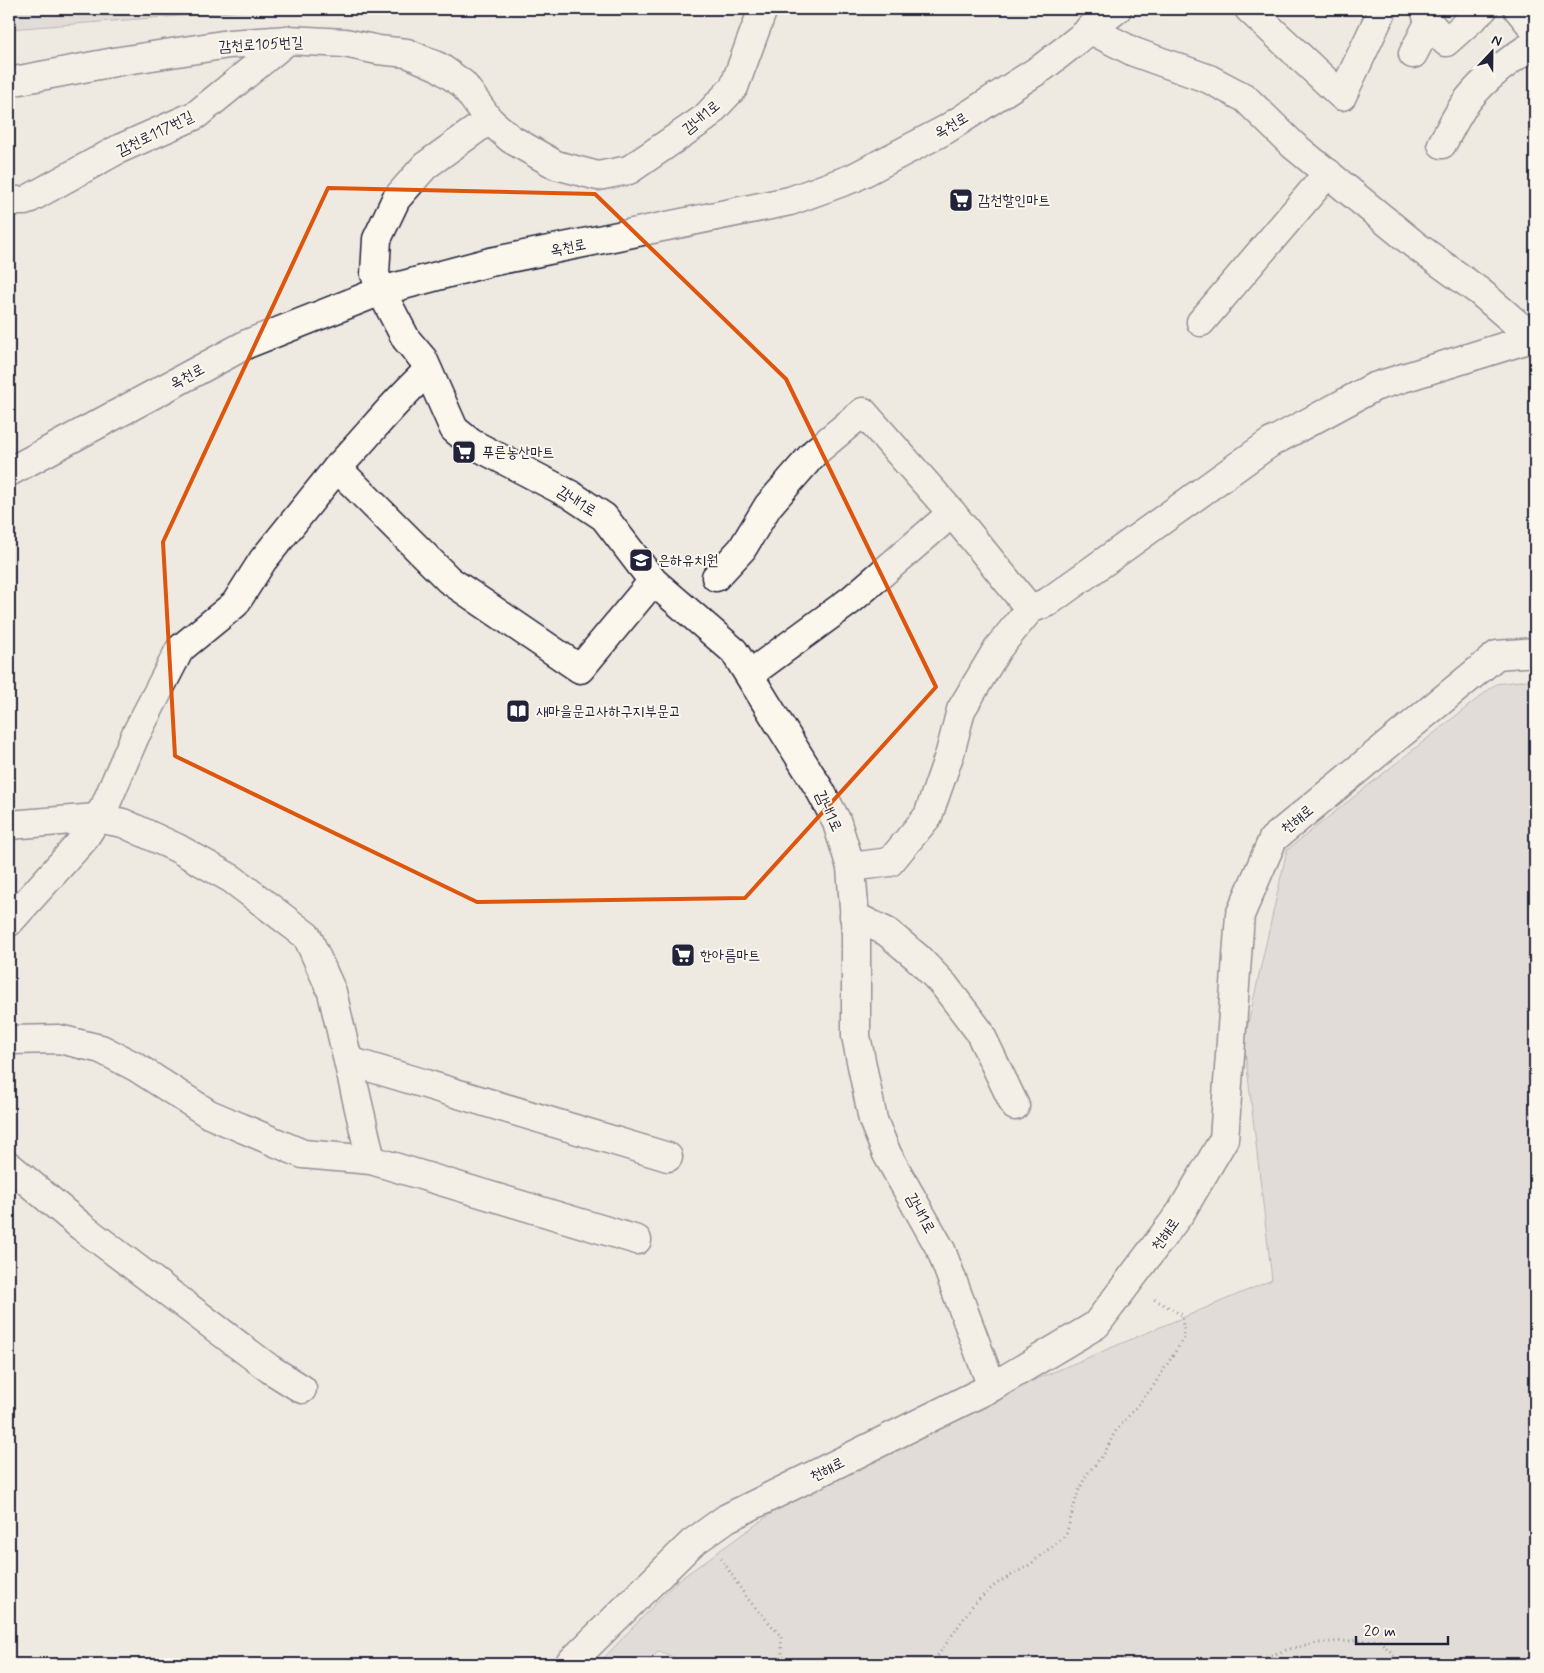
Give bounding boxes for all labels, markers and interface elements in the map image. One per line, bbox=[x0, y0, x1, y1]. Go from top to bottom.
north arrow bbox=[1466, 28, 1516, 78]
text: N bbox=[1489, 31, 1504, 51]
street label: 감천로105번길 bbox=[218, 33, 304, 57]
street label: 감내1로 bbox=[679, 96, 725, 139]
street label: 감천로117번길 bbox=[114, 107, 197, 161]
street label: 옥천로 bbox=[931, 108, 972, 144]
supermarket icon: 감천할인마트 bbox=[948, 187, 974, 213]
place label: 감천할인마트 bbox=[978, 191, 1050, 211]
street label: 옥천로 bbox=[549, 235, 588, 261]
street label: 옥천로 bbox=[167, 360, 208, 394]
supermarket icon: 푸른농산마트 bbox=[451, 439, 477, 465]
place label: 푸른농산마트 bbox=[482, 443, 554, 463]
street label: 감내1로 bbox=[553, 482, 600, 522]
school or university icon: 은하유치원 bbox=[628, 547, 654, 573]
place label: 은하유치원 bbox=[658, 551, 718, 571]
library icon: 새마을문고사하구지부문고 bbox=[505, 698, 531, 724]
place label: 새마을문고사하구지부문고 bbox=[536, 702, 681, 722]
street label: 감내1로 bbox=[810, 788, 846, 835]
street label: 천해로 bbox=[1277, 801, 1318, 839]
supermarket icon: 한아름마트 bbox=[670, 942, 696, 968]
place label: 한아름마트 bbox=[700, 946, 760, 966]
street label: 감내1로 bbox=[901, 1190, 939, 1237]
street label: 천해로 bbox=[1147, 1214, 1185, 1255]
street label: 천해로 bbox=[807, 1453, 848, 1487]
scale bar bbox=[1356, 1613, 1449, 1645]
text: 20 m bbox=[1364, 1622, 1396, 1642]

